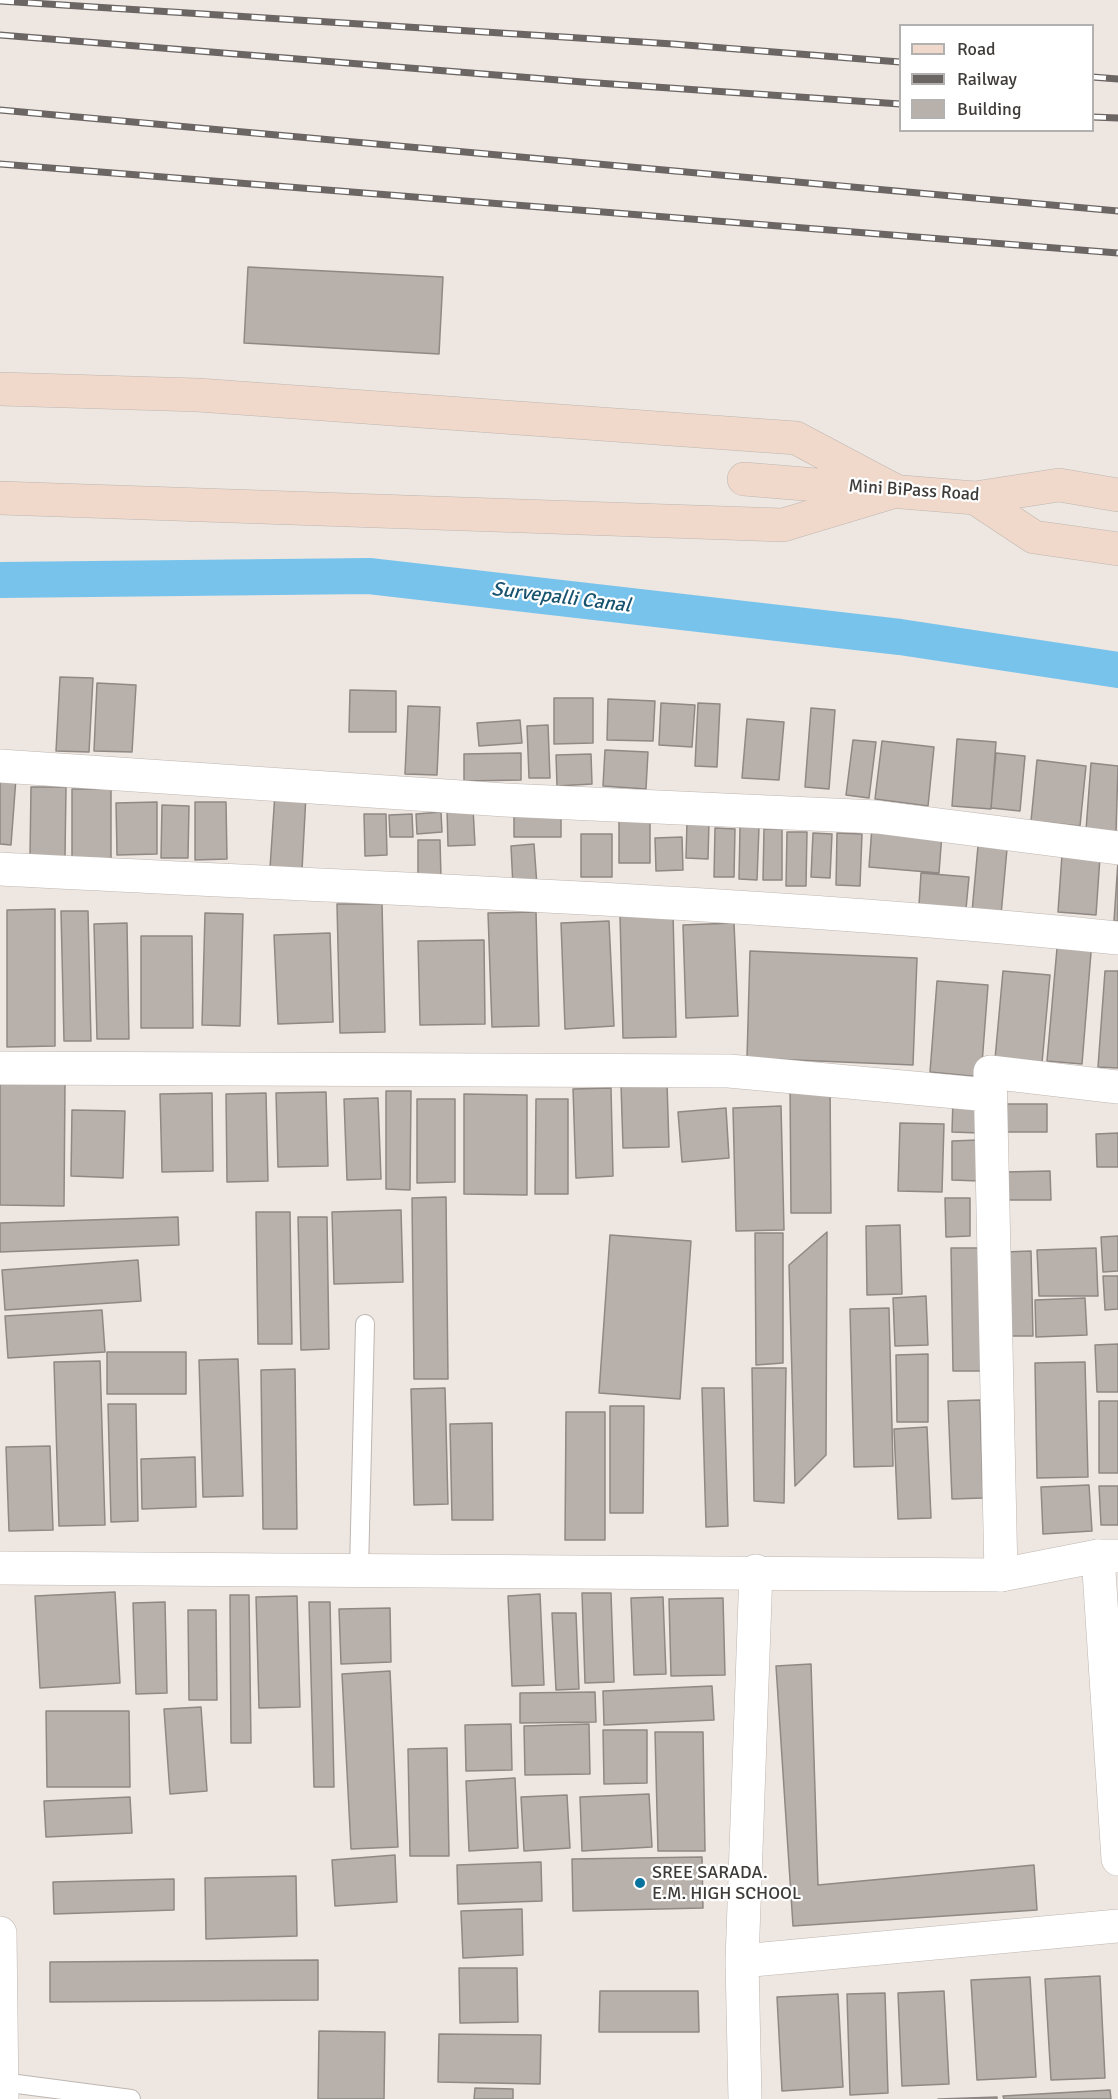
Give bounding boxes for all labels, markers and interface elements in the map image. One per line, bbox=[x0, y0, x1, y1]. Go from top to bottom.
legend bbox=[899, 24, 1094, 132]
text: Road bbox=[957, 38, 996, 60]
text: Railway bbox=[957, 68, 1017, 90]
text: Building bbox=[957, 98, 1021, 120]
street label: Mini BiPass Road bbox=[848, 476, 980, 506]
water label: Survepalli Canal bbox=[490, 578, 632, 618]
place label: SREE SARADA. E.M. HIGH SCHOOL bbox=[652, 1862, 801, 1904]
marker: SREE SARADA. E.M. HIGH SCHOOL bbox=[633, 1876, 647, 1890]

